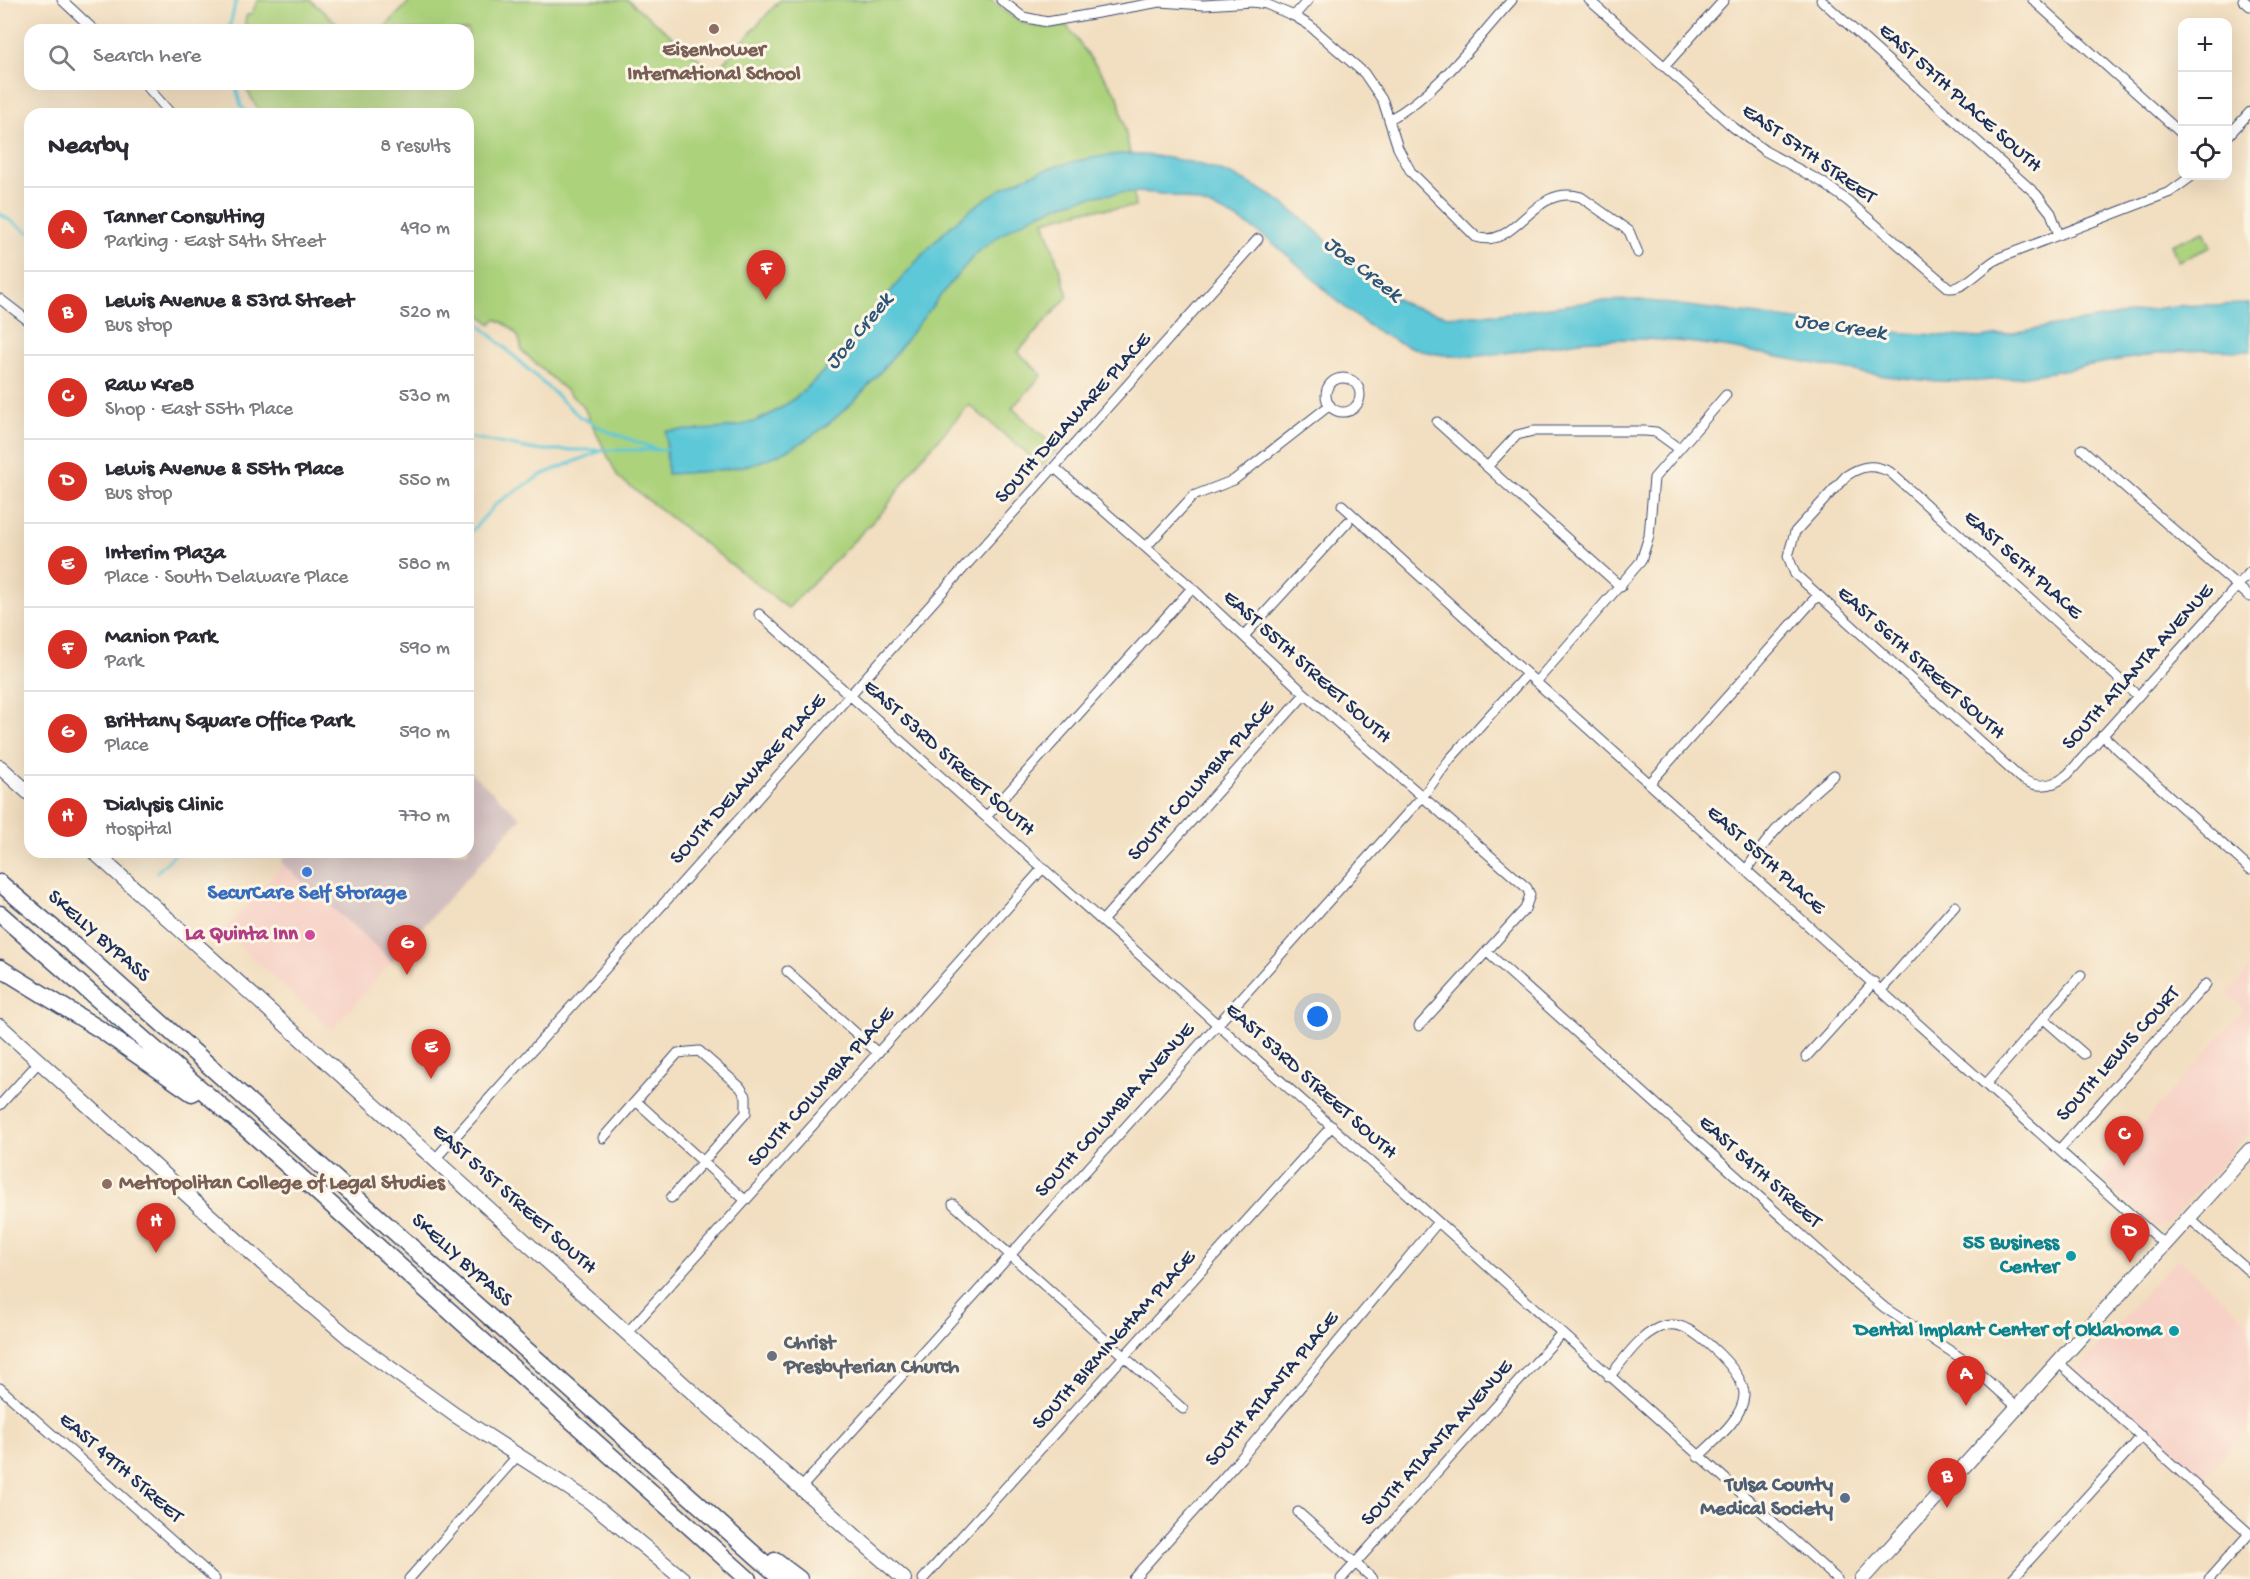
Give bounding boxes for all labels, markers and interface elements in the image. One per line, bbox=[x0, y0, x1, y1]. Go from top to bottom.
map controls bbox=[2178, 18, 2232, 180]
button: + bbox=[2178, 18, 2232, 72]
street label: EAST 57TH PLACE SOUTH bbox=[1872, 19, 2046, 180]
marker: Eisenhower International School bbox=[707, 22, 721, 36]
search box bbox=[24, 24, 474, 90]
place label: Eisenhower International School bbox=[627, 39, 801, 88]
icon: search bbox=[45, 41, 78, 74]
text: Search here bbox=[93, 44, 201, 70]
button: − bbox=[2178, 72, 2232, 126]
street label: EAST 57TH STREET bbox=[1736, 99, 1881, 211]
button: locate bbox=[2178, 126, 2232, 180]
text: Nearby bbox=[48, 132, 129, 163]
text: 8 results bbox=[380, 136, 450, 159]
text: Tanner Consulting bbox=[105, 205, 265, 231]
text: A bbox=[62, 218, 73, 241]
text: 490 m bbox=[400, 218, 450, 241]
text: Parking · East 54th Street bbox=[105, 231, 325, 254]
water label: Joe Creek bbox=[1318, 231, 1408, 310]
pin: F bbox=[746, 250, 786, 300]
water label: Joe Creek bbox=[821, 287, 901, 376]
text: Lewis Avenue & 53rd Street bbox=[105, 289, 354, 315]
text: B bbox=[62, 302, 73, 325]
text: 520 m bbox=[399, 302, 450, 325]
water label: Joe Creek bbox=[1793, 309, 1889, 348]
text: Bus stop bbox=[105, 315, 172, 338]
street label: SOUTH DELAWARE PLACE bbox=[990, 328, 1158, 510]
text: Raw Kre8 bbox=[105, 373, 194, 399]
text: C bbox=[62, 386, 73, 409]
text: 530 m bbox=[399, 386, 450, 409]
text: Shop · East 55th Place bbox=[105, 399, 293, 422]
text: Lewis Avenue & 55th Place bbox=[105, 457, 343, 483]
text: D bbox=[61, 470, 74, 493]
text: 550 m bbox=[399, 470, 450, 493]
text: Bus stop bbox=[105, 483, 172, 506]
street label: EAST 56TH PLACE bbox=[1957, 506, 2087, 626]
text: Interim Plaza bbox=[105, 541, 226, 567]
text: E bbox=[61, 554, 74, 577]
text: 580 m bbox=[398, 554, 450, 577]
text: Place · South Delaware Place bbox=[105, 567, 348, 590]
street label: SOUTH ATLANTA AVENUE bbox=[2058, 579, 2221, 756]
street label: EAST 56TH STREET SOUTH bbox=[1831, 582, 2010, 747]
street label: EAST 55TH STREET SOUTH bbox=[1217, 586, 1396, 751]
text: Manion Park bbox=[105, 625, 217, 651]
text: F bbox=[62, 638, 73, 661]
text: 590 m bbox=[399, 638, 450, 661]
text: Park bbox=[105, 651, 143, 674]
street label: EAST 53RD STREET SOUTH bbox=[857, 675, 1040, 843]
street label: SOUTH DELAWARE PLACE bbox=[665, 689, 833, 871]
street label: SOUTH COLUMBIA PLACE bbox=[1123, 696, 1281, 867]
text: Brittany Square Office Park bbox=[105, 709, 353, 735]
text: G bbox=[61, 722, 74, 745]
text: 590 m bbox=[399, 722, 450, 745]
text: Place bbox=[105, 735, 149, 758]
text: Dialysis Clinic bbox=[105, 793, 222, 819]
street label: EAST 55TH PLACE bbox=[1700, 801, 1830, 922]
text: H bbox=[62, 806, 73, 829]
text: 770 m bbox=[399, 806, 450, 829]
text: Hospital bbox=[105, 819, 172, 842]
marker: SecurCare Self Storage bbox=[300, 865, 314, 879]
place label: SecurCare Self Storage bbox=[208, 882, 408, 907]
street label: SKELLY BYPASS bbox=[41, 885, 155, 989]
place label: La Quinta Inn bbox=[185, 923, 299, 948]
pin: G bbox=[388, 926, 426, 975]
marker: La Quinta Inn bbox=[303, 928, 317, 942]
street label: SOUTH LEWIS COURT bbox=[2052, 982, 2187, 1128]
street label: EAST 53RD STREET SOUTH bbox=[1219, 998, 1402, 1166]
street label: SOUTH COLUMBIA PLACE bbox=[743, 1002, 901, 1173]
your location bbox=[1303, 1002, 1332, 1031]
street label: SOUTH COLUMBIA AVENUE bbox=[1031, 1018, 1202, 1204]
pin: E bbox=[412, 1030, 450, 1079]
street label: EAST 54TH STREET bbox=[1692, 1111, 1827, 1236]
pin: C bbox=[2104, 1116, 2144, 1166]
street label: EAST 51ST STREET SOUTH bbox=[425, 1119, 601, 1281]
place label: Metropolitan College of Legal Studies bbox=[119, 1172, 446, 1197]
marker: Metropolitan College of Legal Studies bbox=[100, 1177, 114, 1191]
pin: H bbox=[136, 1204, 176, 1253]
street label: SKELLY BYPASS bbox=[405, 1209, 517, 1313]
pin: D bbox=[2110, 1214, 2150, 1263]
place label: 55 Business Center bbox=[1963, 1232, 2062, 1281]
street label: SOUTH BIRMINGHAM PLACE bbox=[1028, 1245, 1203, 1436]
marker: 55 Business Center bbox=[2064, 1249, 2078, 1263]
street label: SOUTH ATLANTA PLACE bbox=[1201, 1306, 1346, 1473]
place label: Dental Implant Center of Oklahoma bbox=[1852, 1319, 2163, 1344]
marker: Dental Implant Center of Oklahoma bbox=[2167, 1324, 2181, 1338]
place label: Christ Presbyterian Church bbox=[783, 1332, 960, 1381]
marker: Christ Presbyterian Church bbox=[765, 1349, 779, 1363]
street label: SOUTH ATLANTA AVENUE bbox=[1357, 1355, 1520, 1532]
pin: A bbox=[1946, 1356, 1986, 1406]
street label: EAST 49TH STREET bbox=[53, 1408, 188, 1530]
pin: B bbox=[1928, 1458, 1966, 1508]
place label: Tulsa County Medical Society bbox=[1700, 1474, 1834, 1523]
marker: Tulsa County Medical Society bbox=[1838, 1491, 1852, 1505]

